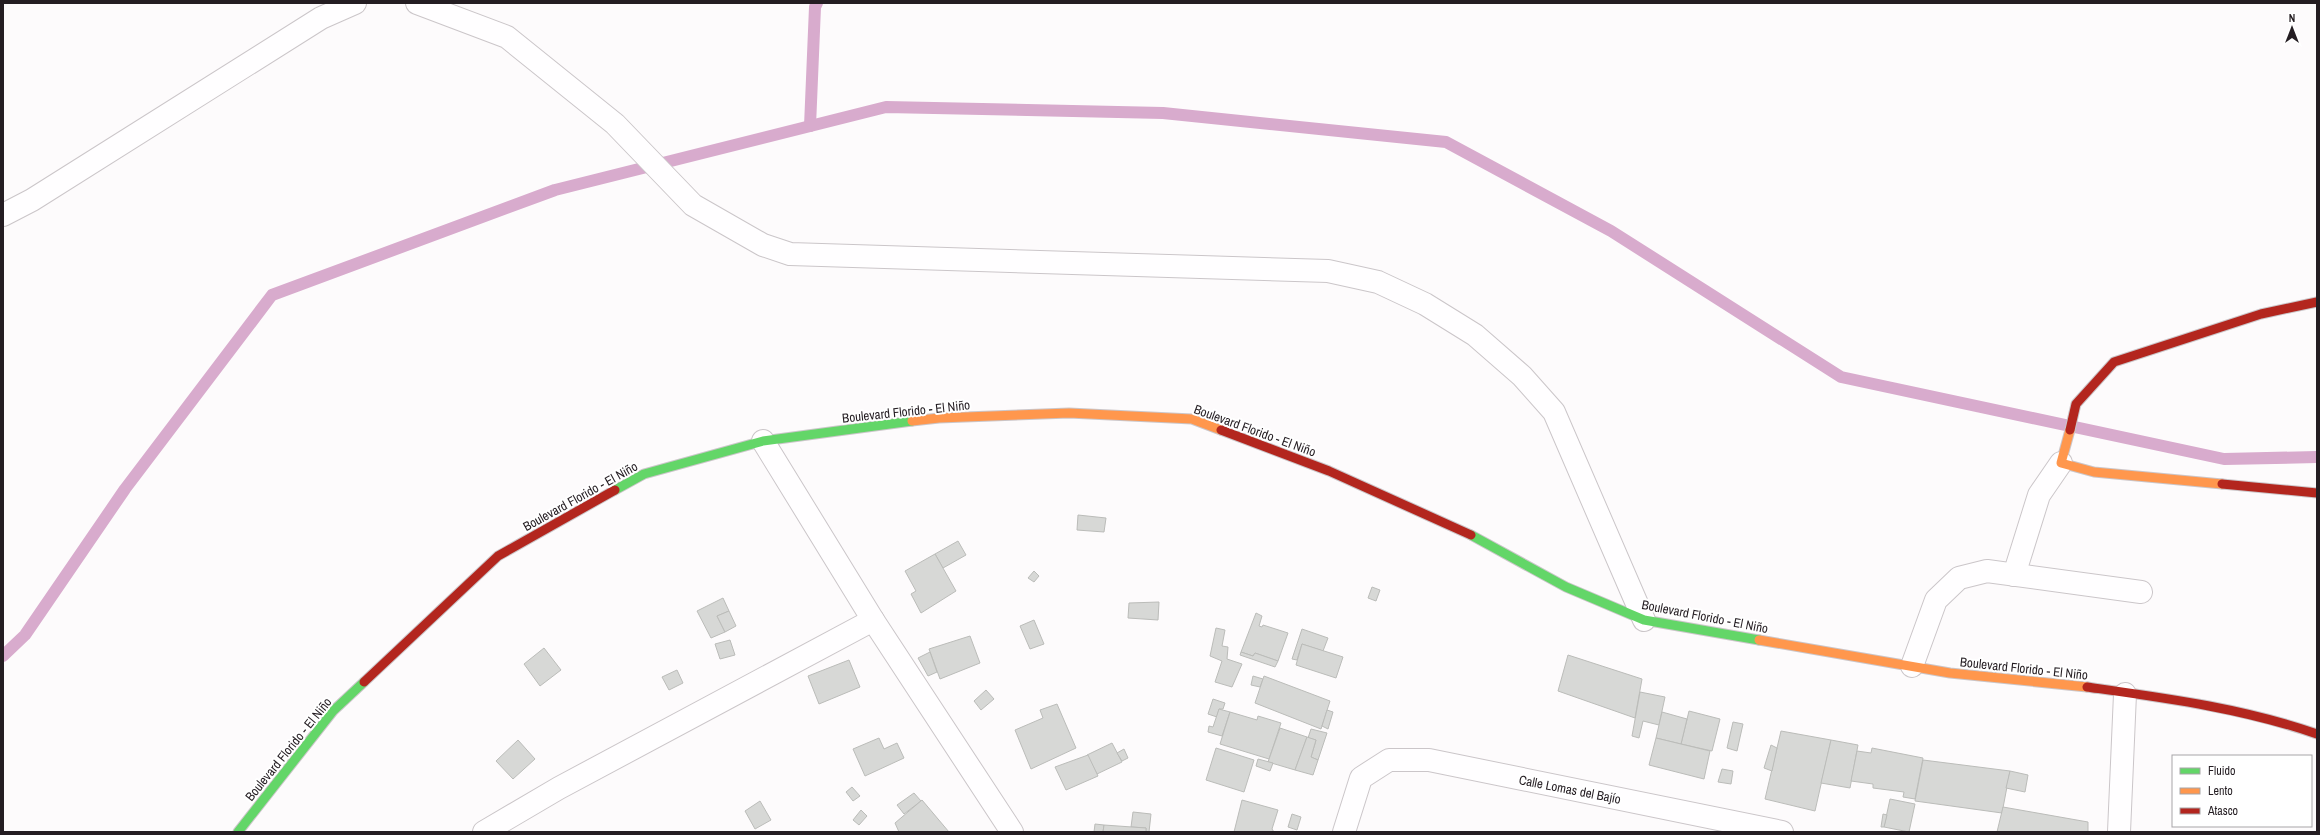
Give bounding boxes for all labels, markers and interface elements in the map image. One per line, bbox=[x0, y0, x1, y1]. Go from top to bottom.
north arrow bbox=[2272, 8, 2312, 48]
text: N bbox=[2289, 11, 2295, 25]
street label: Boulevard Florido - El Niño bbox=[841, 396, 971, 427]
street label: Boulevard Florido - El Niño bbox=[1192, 400, 1318, 460]
street label: Boulevard Florido - El Niño bbox=[520, 458, 641, 535]
street label: Boulevard Florido - El Niño bbox=[1640, 596, 1770, 637]
street label: Boulevard Florido - El Niño bbox=[1959, 653, 2089, 684]
street label: Boulevard Florido - El Niño bbox=[241, 694, 335, 805]
legend bbox=[2172, 755, 2312, 827]
text: Fluido bbox=[2208, 763, 2235, 779]
street label: Calle Lomas del Bajío bbox=[1517, 771, 1622, 808]
text: Lento bbox=[2208, 783, 2233, 799]
text: Atasco bbox=[2207, 803, 2238, 819]

